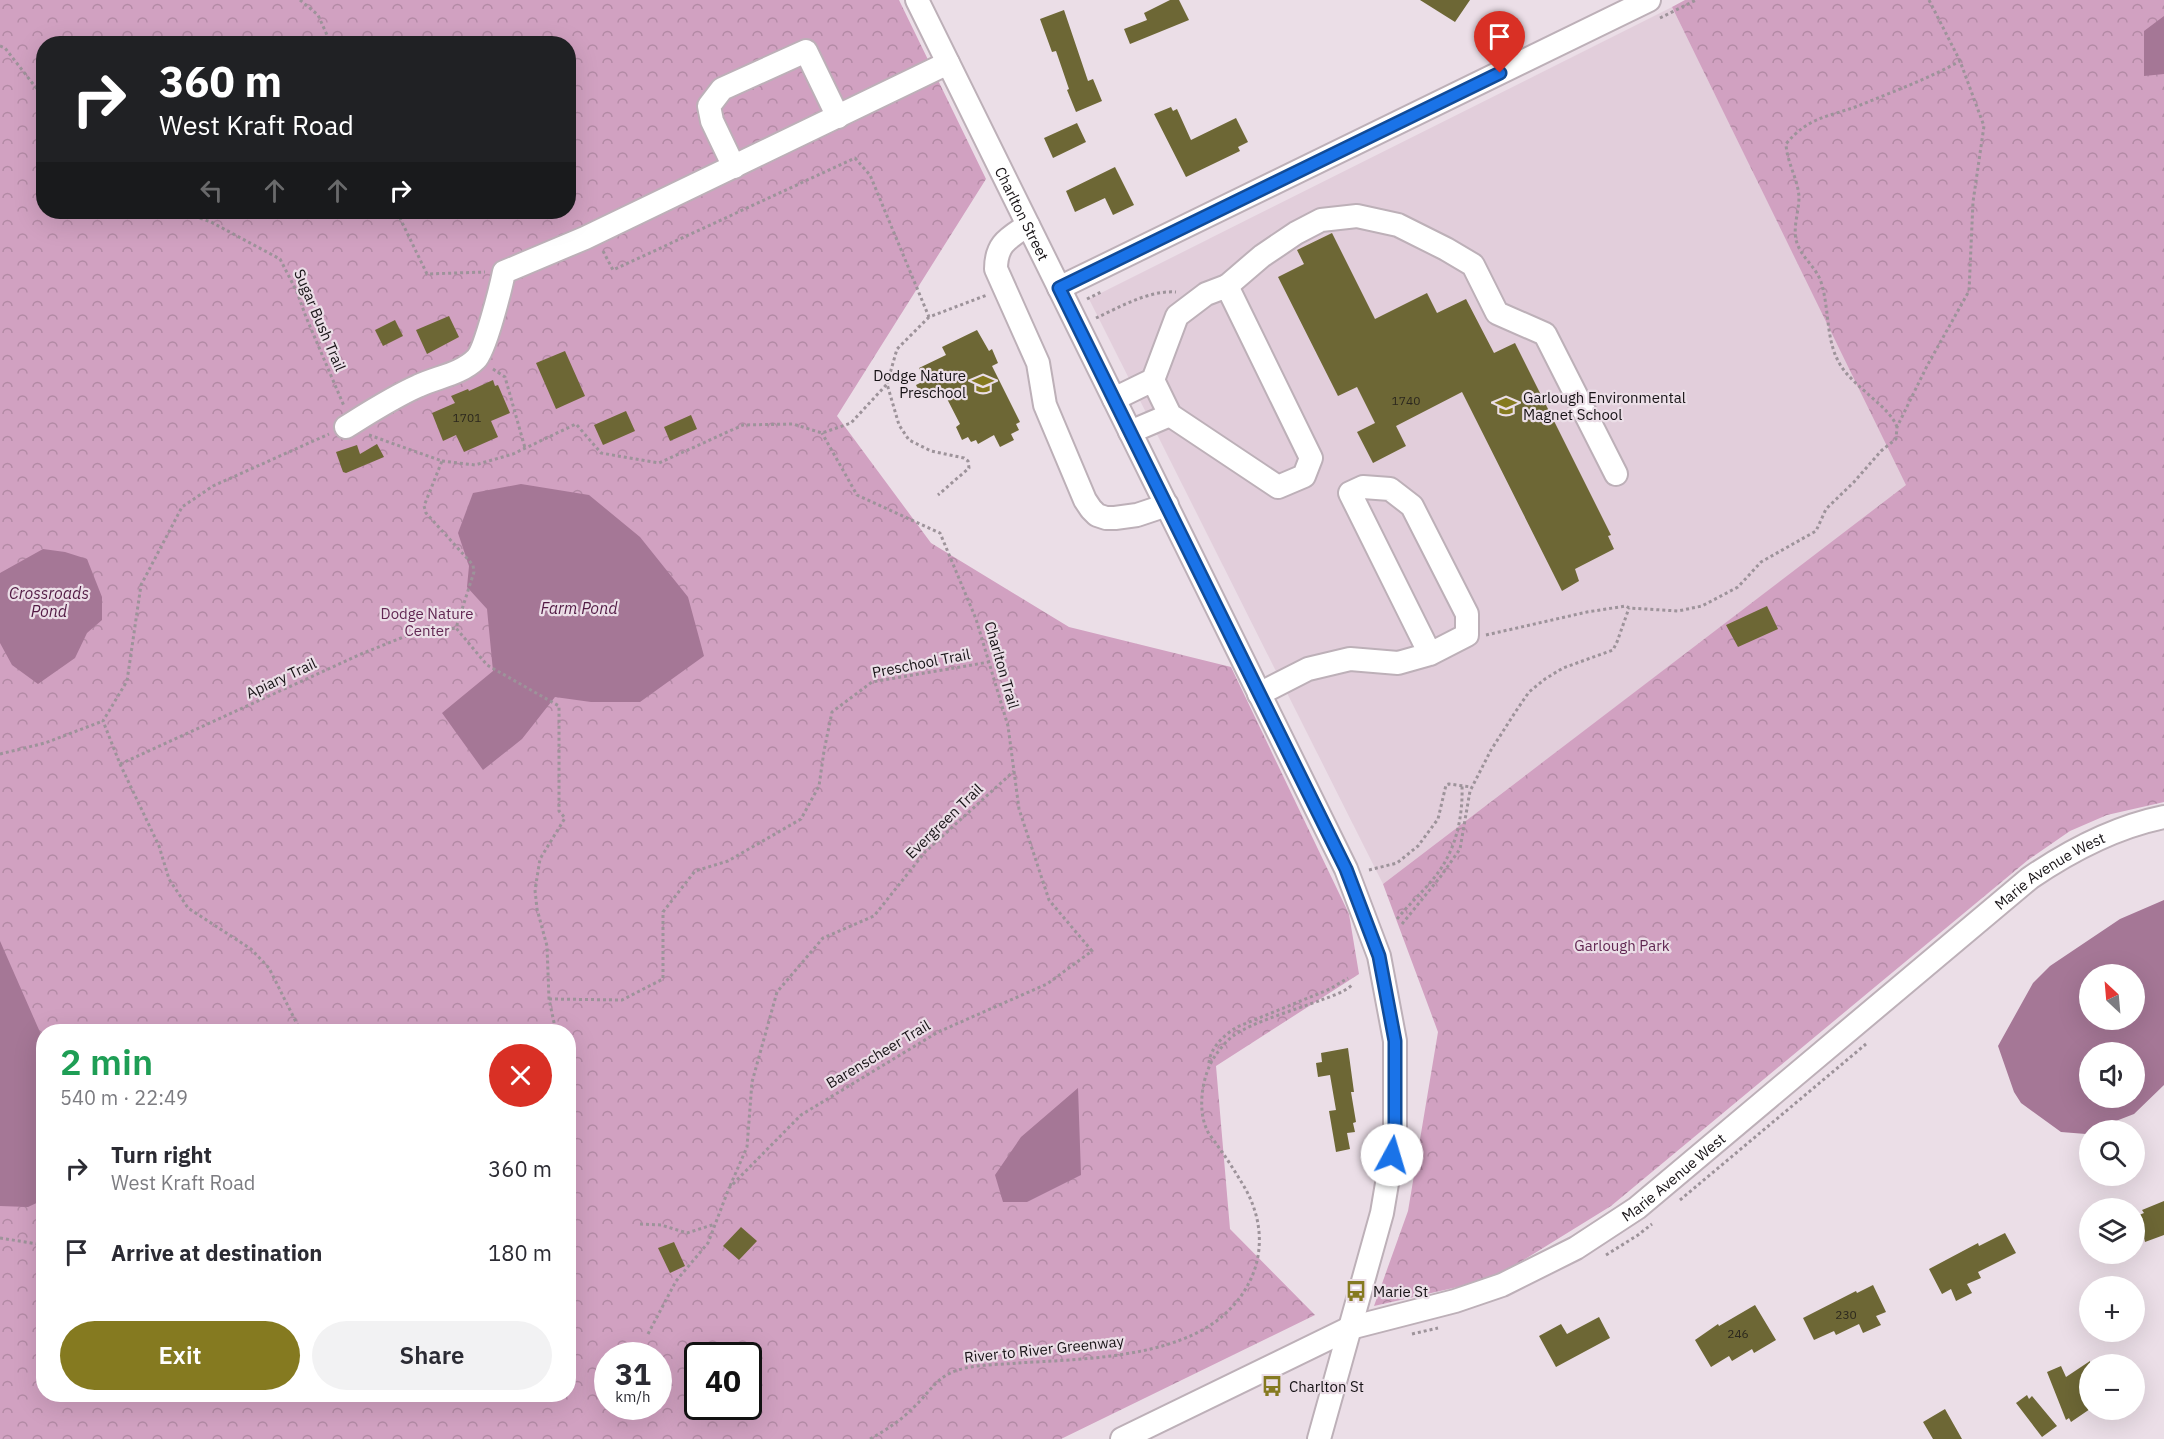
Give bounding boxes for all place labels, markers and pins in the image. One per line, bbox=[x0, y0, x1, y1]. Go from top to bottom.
pin bbox=[1474, 11, 1525, 73]
place label: Dodge Nature Preschool bbox=[873, 366, 966, 402]
school or university icon: Dodge Nature Preschool bbox=[971, 372, 995, 396]
place label: Garlough Environmental Magnet School bbox=[1523, 388, 1686, 424]
school or university icon: Garlough Environmental Magnet School bbox=[1494, 394, 1518, 418]
bus stop icon: Marie St bbox=[1344, 1279, 1368, 1303]
place label: Marie St bbox=[1373, 1282, 1428, 1301]
bus stop icon: Charlton St bbox=[1260, 1374, 1284, 1398]
place label: Charlton St bbox=[1289, 1377, 1364, 1396]

